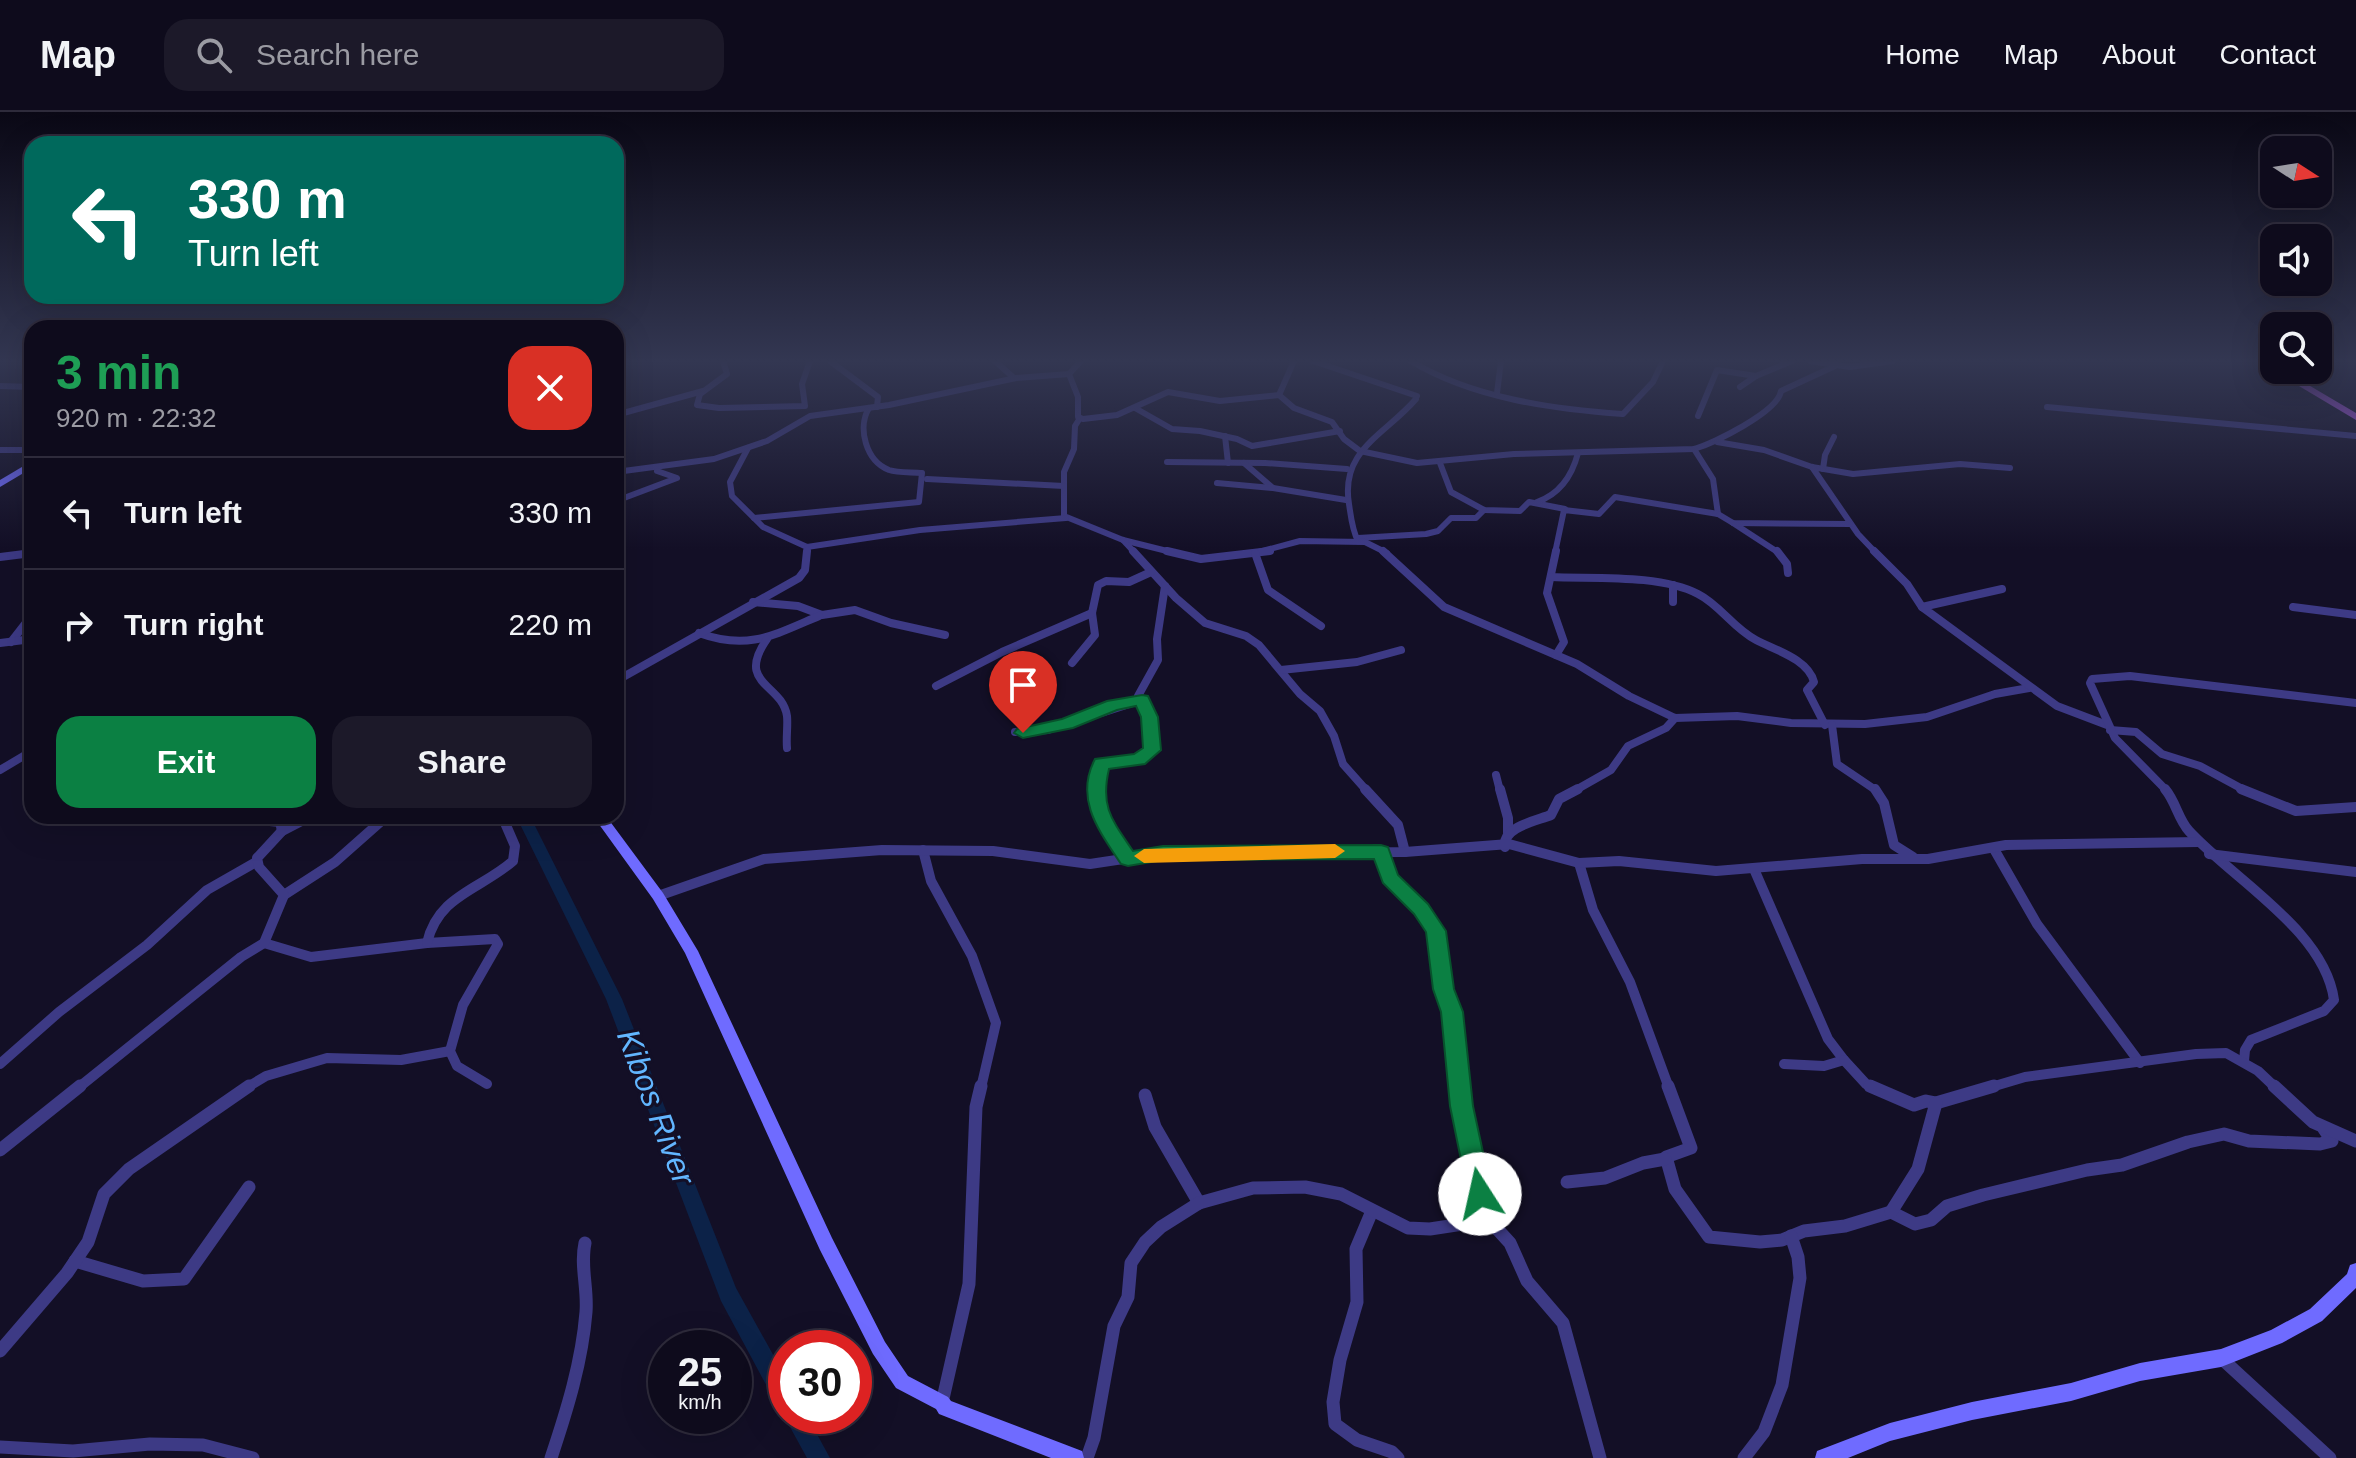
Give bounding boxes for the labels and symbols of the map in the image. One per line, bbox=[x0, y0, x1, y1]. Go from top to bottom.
north arrow bbox=[2260, 136, 2332, 208]
pin bbox=[989, 651, 1057, 733]
water label: Kibos River bbox=[610, 1024, 703, 1191]
position arrow bbox=[1438, 1152, 1522, 1236]
speed limit sign: 30 bbox=[768, 1330, 872, 1434]

